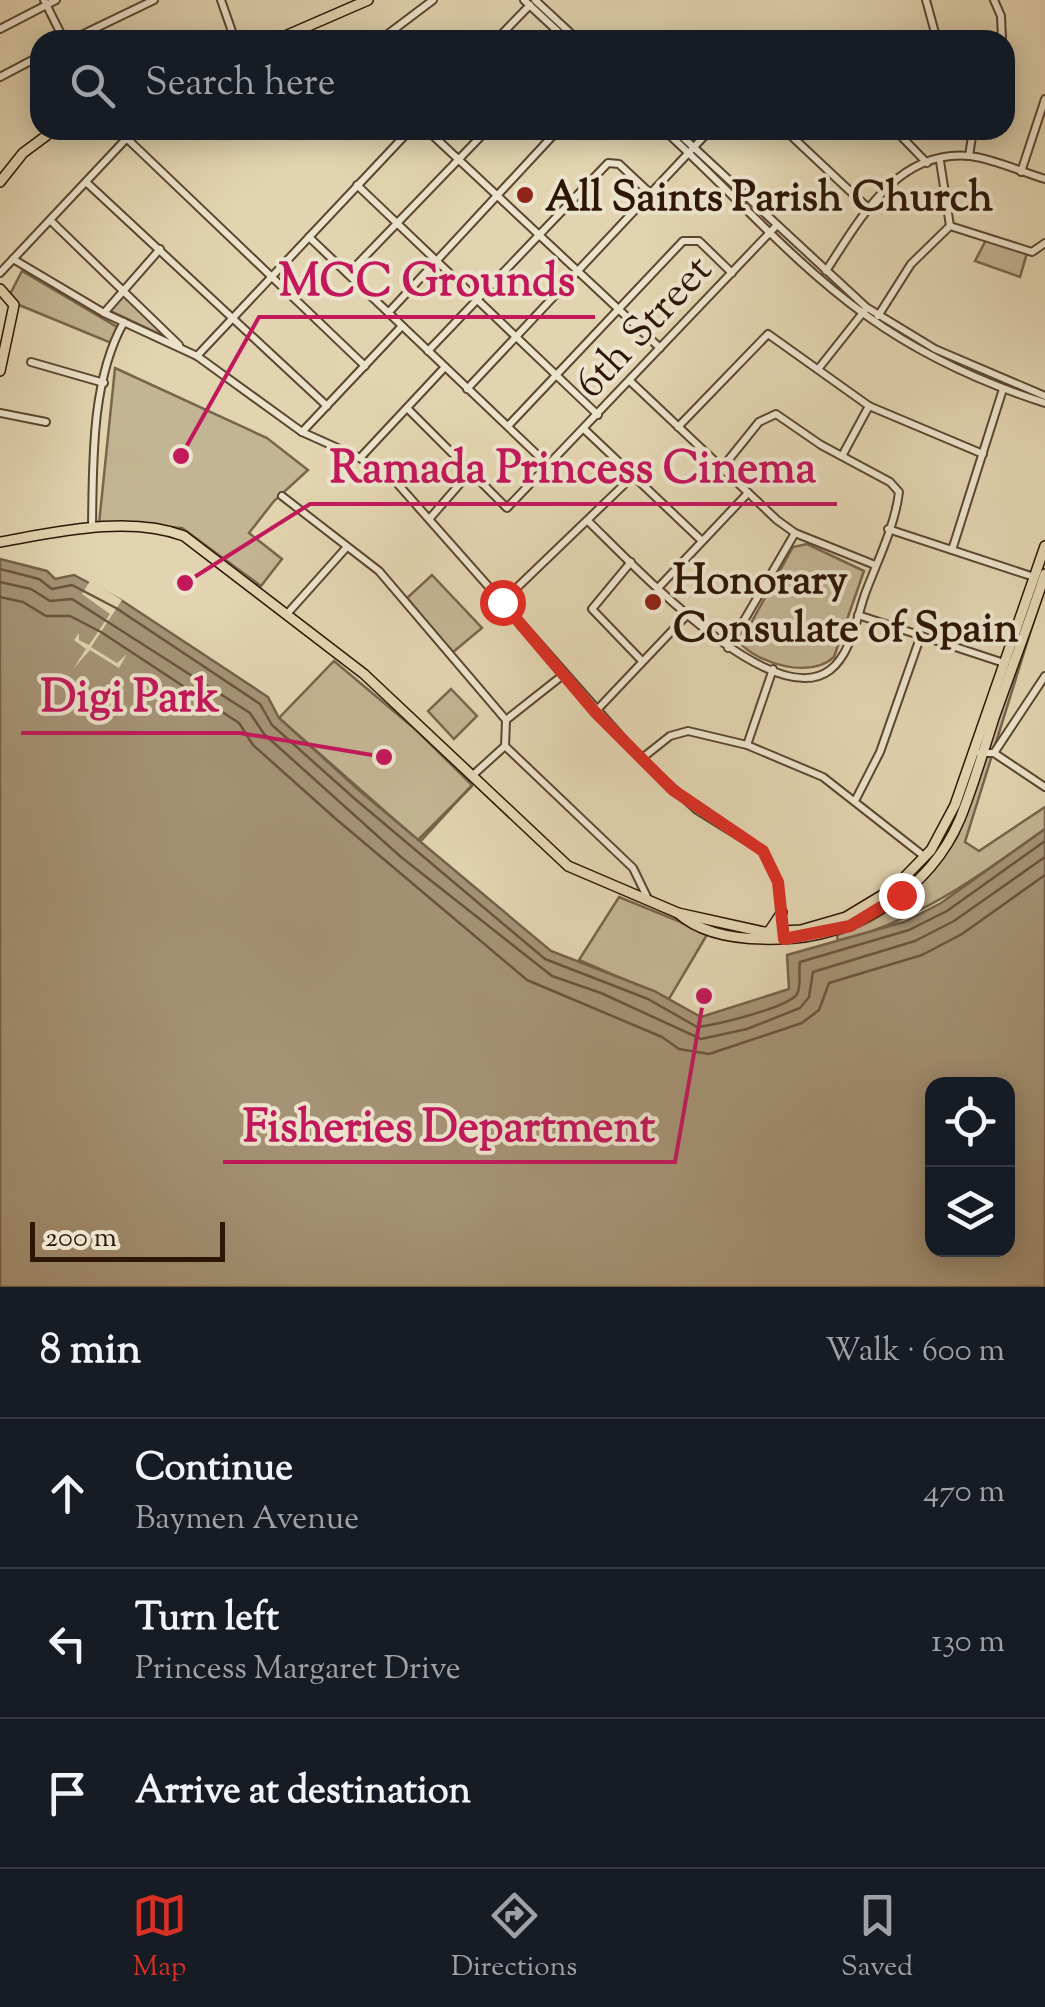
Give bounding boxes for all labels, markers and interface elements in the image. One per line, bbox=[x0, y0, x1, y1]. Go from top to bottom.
search box bbox=[30, 30, 1015, 140]
icon: search bbox=[65, 58, 120, 113]
text: Search here bbox=[145, 58, 336, 112]
place label: All Saints Parish Church bbox=[545, 170, 994, 230]
marker: All Saints Parish Church bbox=[514, 184, 536, 206]
callout: MCC Grounds bbox=[259, 242, 595, 317]
street label: 6th Street bbox=[563, 243, 728, 414]
text: MCC Grounds bbox=[279, 252, 575, 317]
callout: Ramada Princess Cinema bbox=[310, 429, 837, 504]
text: Ramada Princess Cinema bbox=[330, 439, 816, 504]
place label: Honorary Consulate of Spain bbox=[673, 553, 1019, 661]
route start bbox=[480, 580, 526, 626]
marker: Honorary Consulate of Spain bbox=[642, 591, 664, 613]
callout: Digi Park bbox=[21, 658, 240, 733]
text: Digi Park bbox=[41, 668, 220, 733]
route end bbox=[879, 873, 925, 919]
map controls bbox=[925, 1077, 1015, 1257]
button: locate bbox=[925, 1077, 1015, 1167]
callout: Fisheries Department bbox=[223, 1087, 675, 1162]
text: Fisheries Department bbox=[243, 1098, 656, 1163]
button: layers bbox=[925, 1167, 1015, 1257]
scale bar bbox=[30, 1217, 225, 1262]
text: 200 m bbox=[45, 1219, 117, 1259]
text: 8 min bbox=[40, 1322, 141, 1382]
text: Walk · 600 m bbox=[825, 1329, 1005, 1375]
text: Continue bbox=[135, 1443, 293, 1497]
icon: ahead bbox=[40, 1466, 95, 1521]
text: 470 m bbox=[923, 1470, 1005, 1516]
text: Baymen Avenue bbox=[135, 1497, 359, 1543]
text: Turn left bbox=[135, 1593, 279, 1647]
icon: left bbox=[40, 1616, 95, 1671]
text: 130 m bbox=[931, 1620, 1005, 1666]
text: Princess Margaret Drive bbox=[135, 1647, 461, 1693]
icon: arrive bbox=[40, 1766, 95, 1821]
text: Arrive at destination bbox=[135, 1766, 471, 1820]
tab: Map bbox=[132, 1888, 187, 1988]
tab: Directions bbox=[451, 1888, 577, 1988]
tab: Saved bbox=[841, 1888, 913, 1988]

